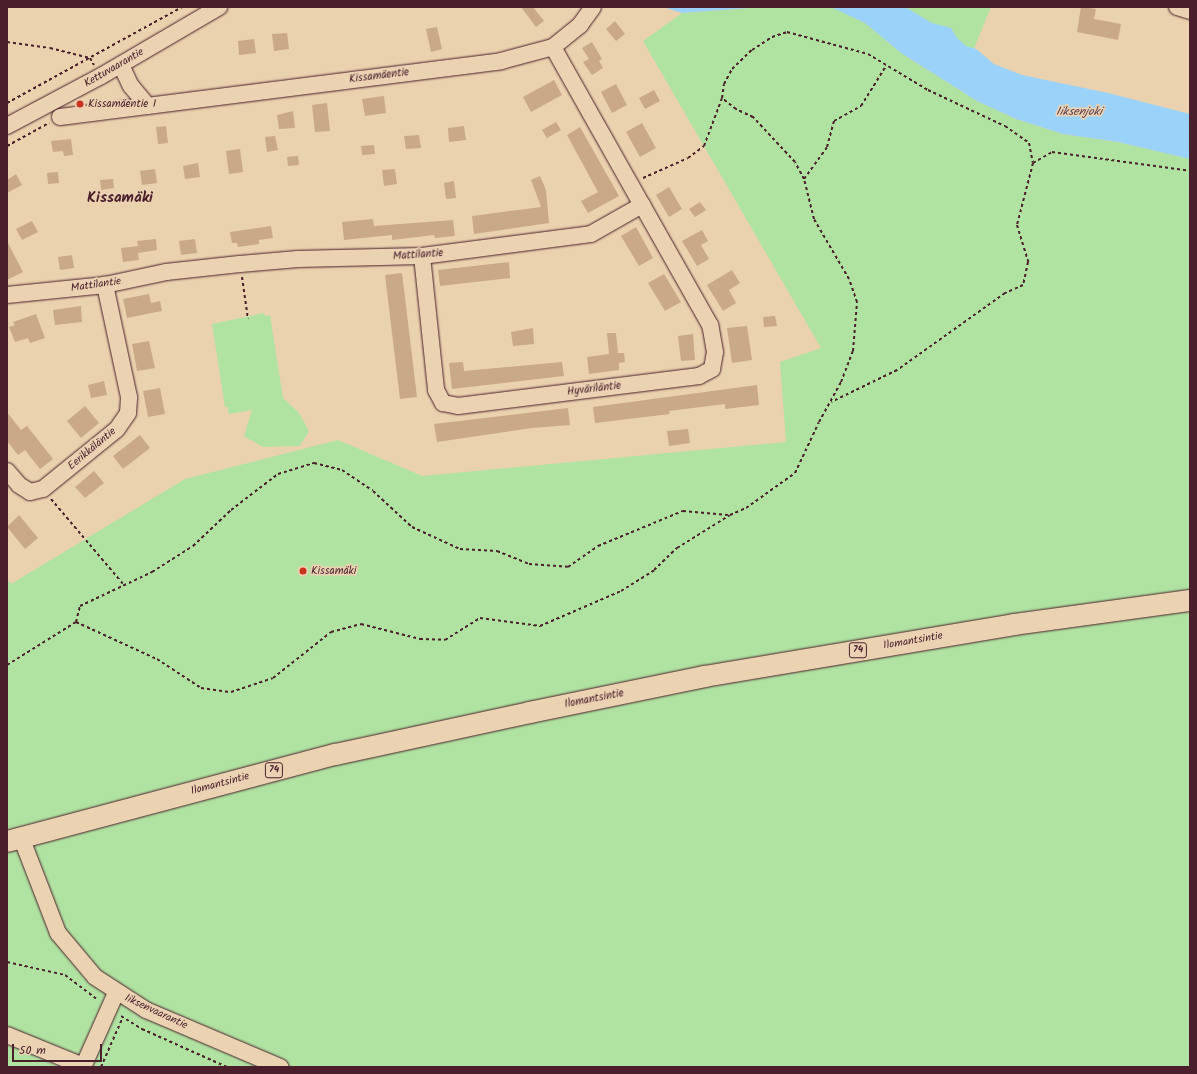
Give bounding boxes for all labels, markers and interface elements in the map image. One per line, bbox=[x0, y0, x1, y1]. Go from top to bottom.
street label: Kettuvaarantie bbox=[82, 46, 146, 90]
street label: Kissamäentie bbox=[348, 66, 410, 86]
place label: Kissamäentie I bbox=[88, 97, 156, 111]
marker: Kissamäentie I bbox=[75, 99, 85, 109]
water label: Iiksenjoki bbox=[1056, 105, 1102, 119]
district label: Kissamäki bbox=[87, 190, 153, 208]
street label: Mattilantie bbox=[392, 247, 444, 263]
street label: Mattilantie bbox=[70, 275, 122, 295]
street label: Hyväriläntie bbox=[566, 379, 622, 399]
street label: Eerikkäläntie bbox=[65, 425, 119, 473]
place label: Kissamäki bbox=[311, 564, 356, 578]
marker: Kissamäki bbox=[298, 566, 308, 576]
street label: Ilomantsintie bbox=[882, 629, 944, 653]
road number: 74 bbox=[848, 642, 868, 658]
street label: Ilomantsintie bbox=[563, 687, 625, 711]
road number: 74 bbox=[264, 762, 284, 778]
street label: Ilomantsintie bbox=[189, 770, 251, 798]
street label: Iiksenvaarantie bbox=[122, 992, 190, 1032]
scale bar bbox=[14, 1036, 104, 1062]
text: 50 m bbox=[19, 1041, 46, 1060]

